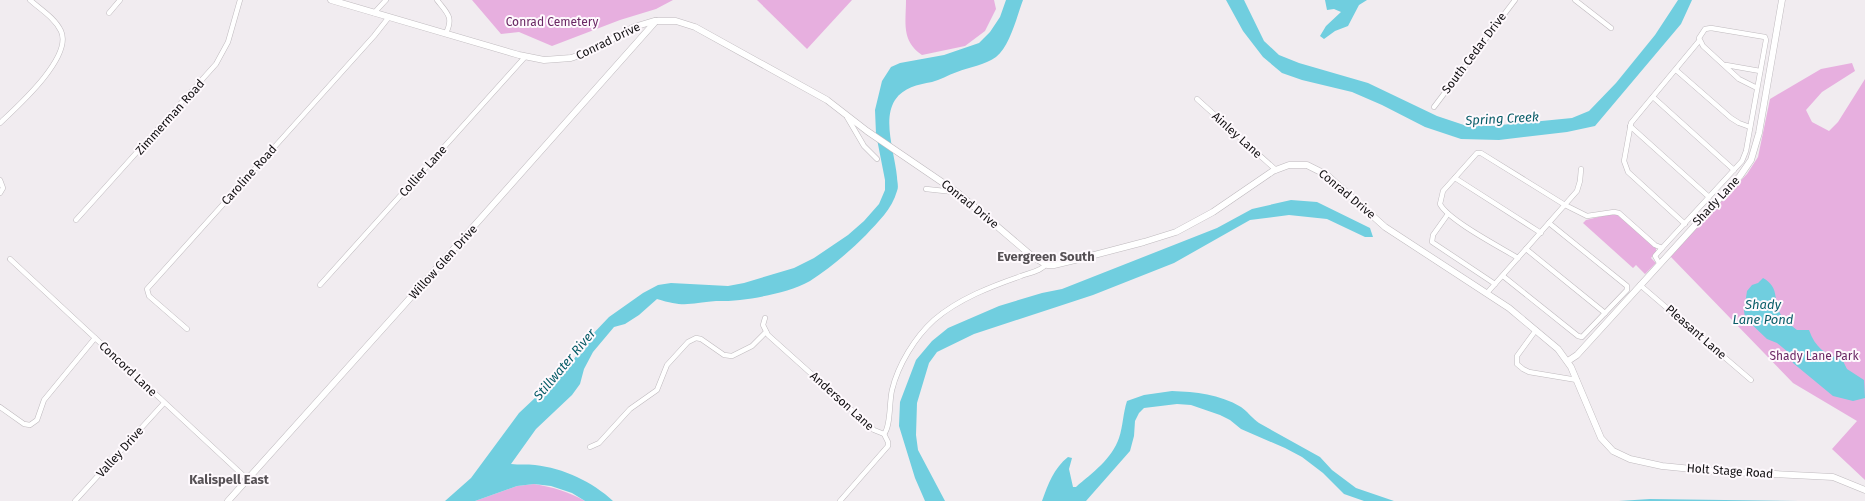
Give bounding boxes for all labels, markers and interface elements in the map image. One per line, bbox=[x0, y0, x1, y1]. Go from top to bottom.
street label: South Cedar Drive bbox=[1439, 10, 1509, 96]
park label: Conrad Cemetery bbox=[506, 15, 598, 29]
street label: Conrad Drive bbox=[574, 19, 642, 63]
street label: Zimmerman Road bbox=[133, 77, 207, 157]
street label: Ainley Lane bbox=[1209, 109, 1265, 161]
water label: Spring Creek bbox=[1464, 109, 1539, 128]
street label: Caroline Road bbox=[218, 142, 280, 208]
street label: Collier Lane bbox=[396, 142, 450, 200]
street label: Conrad Drive bbox=[1316, 166, 1378, 222]
street label: Shady Lane bbox=[1690, 173, 1742, 229]
street label: Conrad Drive bbox=[938, 177, 1002, 231]
street label: Willow Glen Drive bbox=[406, 222, 480, 302]
district label: Evergreen South bbox=[997, 249, 1095, 264]
water label: Shady Lane Pond bbox=[1733, 297, 1794, 327]
street label: Pleasant Lane bbox=[1663, 302, 1729, 362]
water label: Stillwater River bbox=[530, 325, 599, 404]
street label: Concord Lane bbox=[96, 339, 160, 399]
park label: Shady Lane Park bbox=[1769, 349, 1859, 363]
street label: Anderson Lane bbox=[807, 369, 877, 433]
street label: Valley Drive bbox=[94, 424, 146, 480]
street label: Holt Stage Road bbox=[1686, 461, 1774, 481]
district label: Kalispell East bbox=[189, 472, 270, 487]

